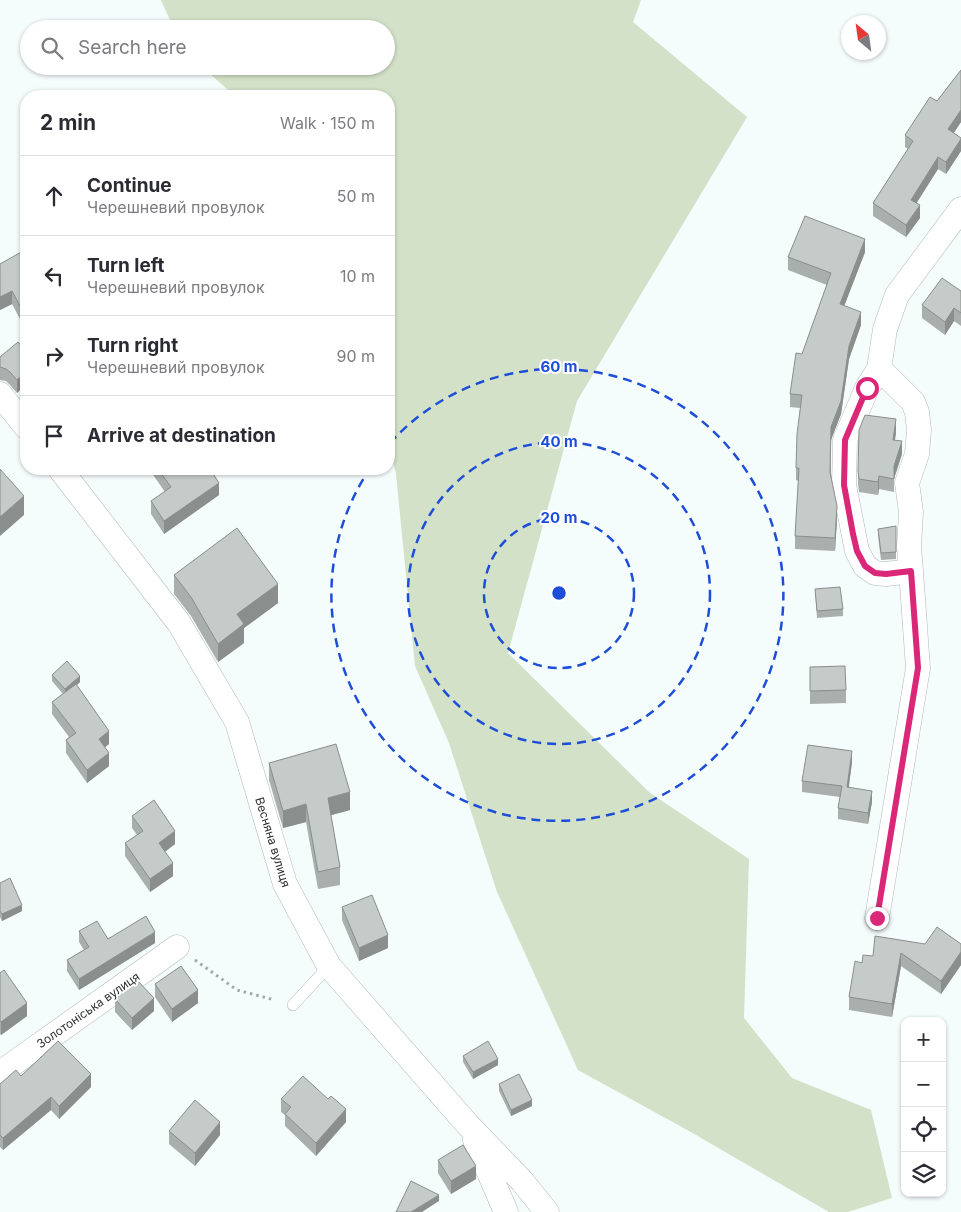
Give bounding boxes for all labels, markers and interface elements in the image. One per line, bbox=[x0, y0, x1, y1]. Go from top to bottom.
north arrow bbox=[841, 15, 886, 60]
search box bbox=[20, 20, 395, 75]
icon: search bbox=[38, 34, 66, 62]
text: Search here bbox=[78, 36, 187, 59]
text: 2 min bbox=[40, 110, 96, 135]
text: Walk · 150 m bbox=[280, 113, 375, 133]
text: Continue bbox=[87, 174, 172, 197]
icon: ahead bbox=[40, 182, 68, 210]
text: 50 m bbox=[337, 186, 375, 206]
text: Черешневий провулок bbox=[87, 197, 265, 217]
text: Turn left bbox=[87, 254, 165, 277]
icon: left bbox=[40, 262, 68, 290]
text: 10 m bbox=[340, 266, 375, 286]
text: Черешневий провулок bbox=[87, 277, 265, 297]
text: Turn right bbox=[87, 334, 178, 357]
icon: right bbox=[40, 342, 68, 370]
text: 90 m bbox=[336, 346, 375, 366]
text: Черешневий провулок bbox=[87, 357, 265, 377]
text: 60 m bbox=[540, 357, 578, 376]
route start bbox=[856, 377, 879, 400]
icon: arrive bbox=[40, 422, 68, 450]
text: Arrive at destination bbox=[87, 424, 276, 447]
text: 40 m bbox=[540, 432, 578, 451]
text: 20 m bbox=[541, 508, 577, 527]
centre of rings bbox=[550, 584, 568, 602]
street label: Весняна вулиця bbox=[252, 795, 294, 889]
route end bbox=[866, 907, 889, 930]
street label: Золотоніська вулиця bbox=[34, 969, 142, 1051]
map controls bbox=[901, 1017, 946, 1197]
button: + bbox=[901, 1017, 946, 1062]
button: − bbox=[901, 1062, 946, 1107]
button: locate bbox=[901, 1107, 946, 1152]
button: layers bbox=[901, 1152, 946, 1197]

